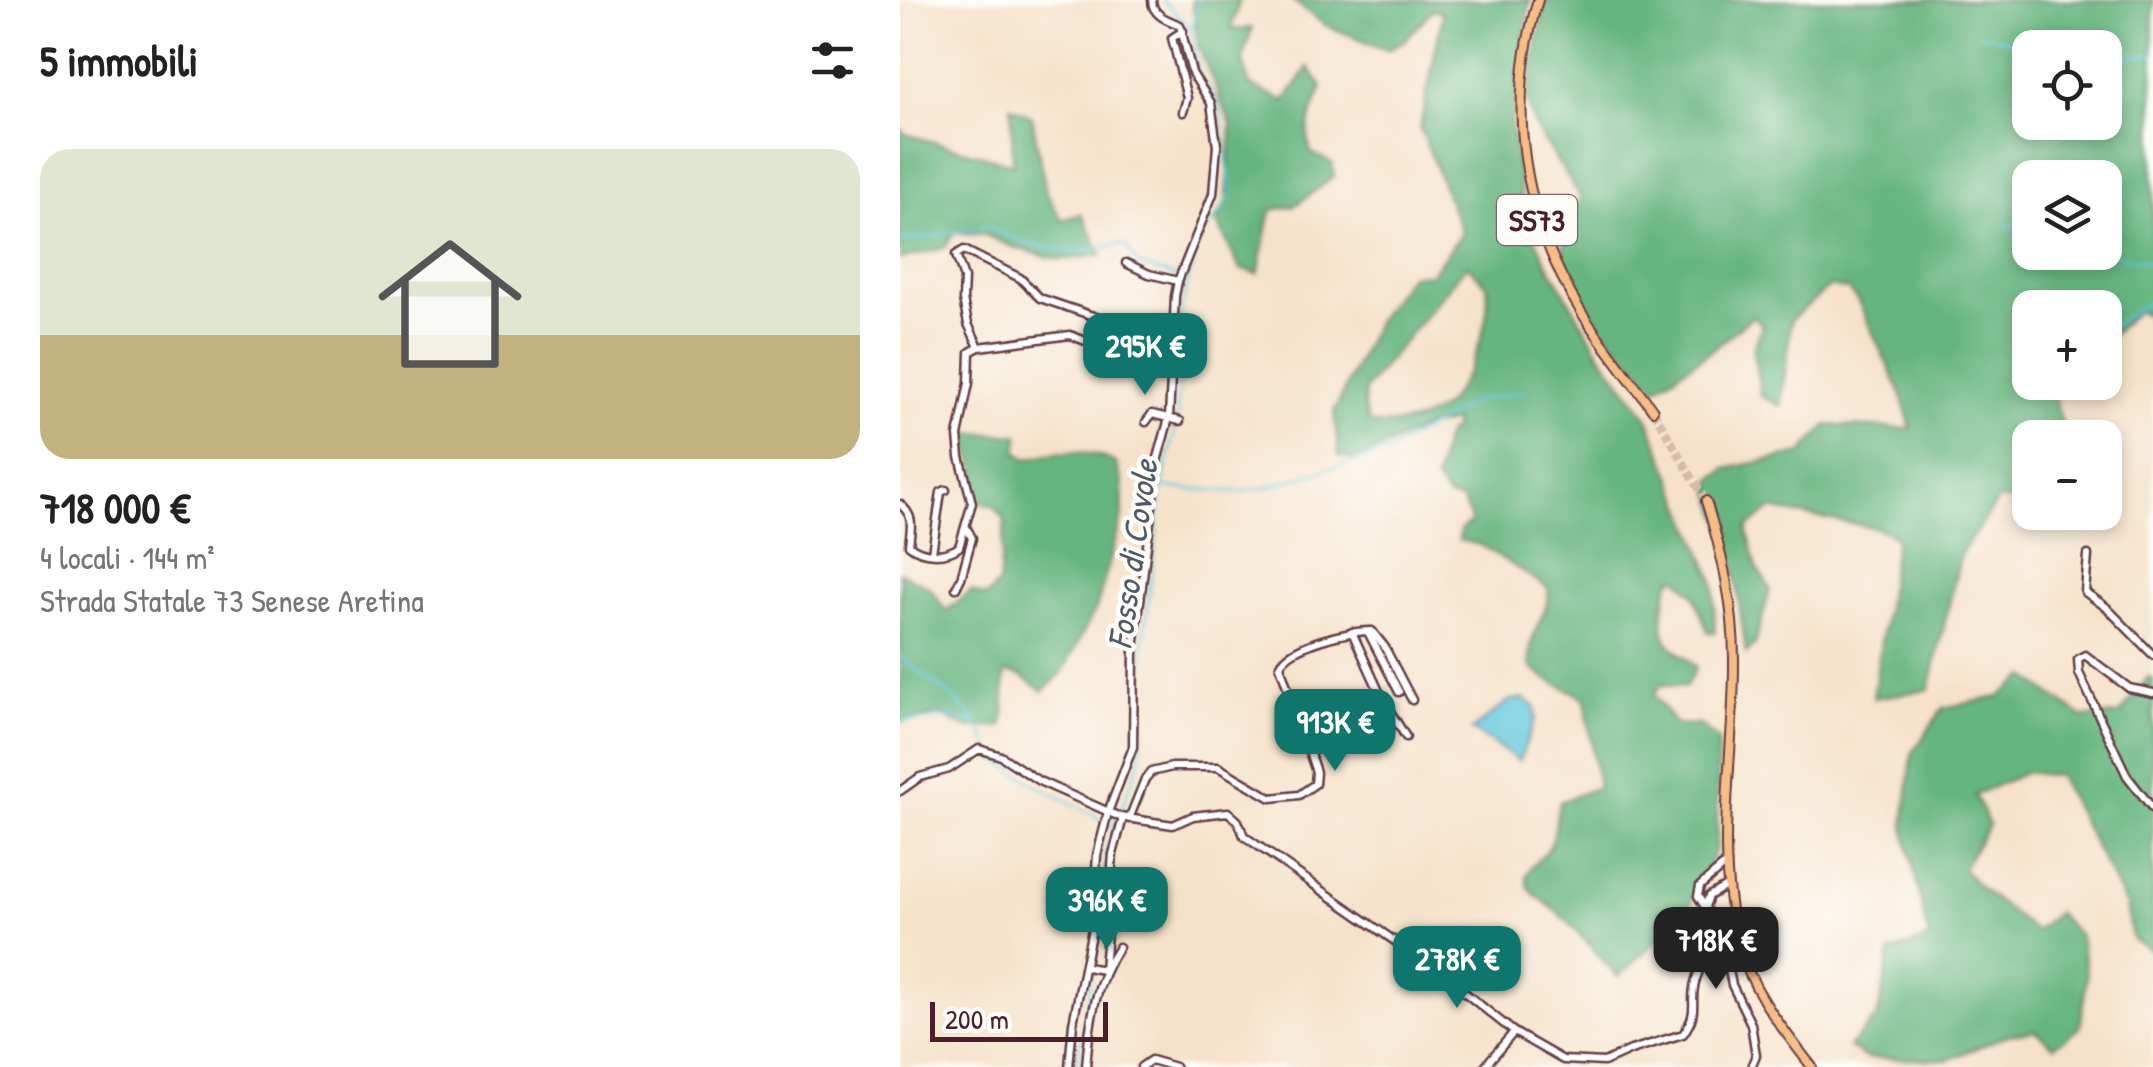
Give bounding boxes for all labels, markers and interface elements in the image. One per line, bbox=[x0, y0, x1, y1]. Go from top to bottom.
map controls bbox=[2012, 30, 2122, 530]
button: locate bbox=[2012, 30, 2122, 140]
text: 5 immobili bbox=[40, 32, 198, 89]
icon: filters bbox=[805, 33, 860, 88]
button: layers bbox=[2012, 160, 2122, 270]
road number: SS73 bbox=[1497, 195, 1577, 245]
icon: home bbox=[360, 214, 540, 394]
button: + bbox=[2012, 290, 2122, 400]
pin: 295K € bbox=[1064, 313, 1226, 398]
text: 295K € bbox=[1105, 324, 1185, 367]
button: − bbox=[2012, 420, 2122, 530]
water label: Fosso di Covole bbox=[1095, 454, 1169, 652]
text: 718 000 € bbox=[40, 479, 190, 536]
text: 4 locali · 144 m² bbox=[40, 536, 215, 579]
text: Strada Statale 73 Senese Aretina bbox=[40, 579, 424, 622]
pin: 913K € bbox=[1254, 689, 1416, 774]
text: 913K € bbox=[1296, 700, 1374, 743]
pin: 396K € bbox=[1026, 867, 1188, 952]
text: 396K € bbox=[1068, 878, 1146, 921]
pin: 718K € bbox=[1635, 907, 1797, 992]
text: 718K € bbox=[1676, 918, 1756, 961]
pin: 278K € bbox=[1376, 926, 1538, 1011]
text: 278K € bbox=[1415, 937, 1499, 980]
scale bar bbox=[930, 997, 1108, 1042]
text: 200 m bbox=[945, 1000, 1009, 1038]

